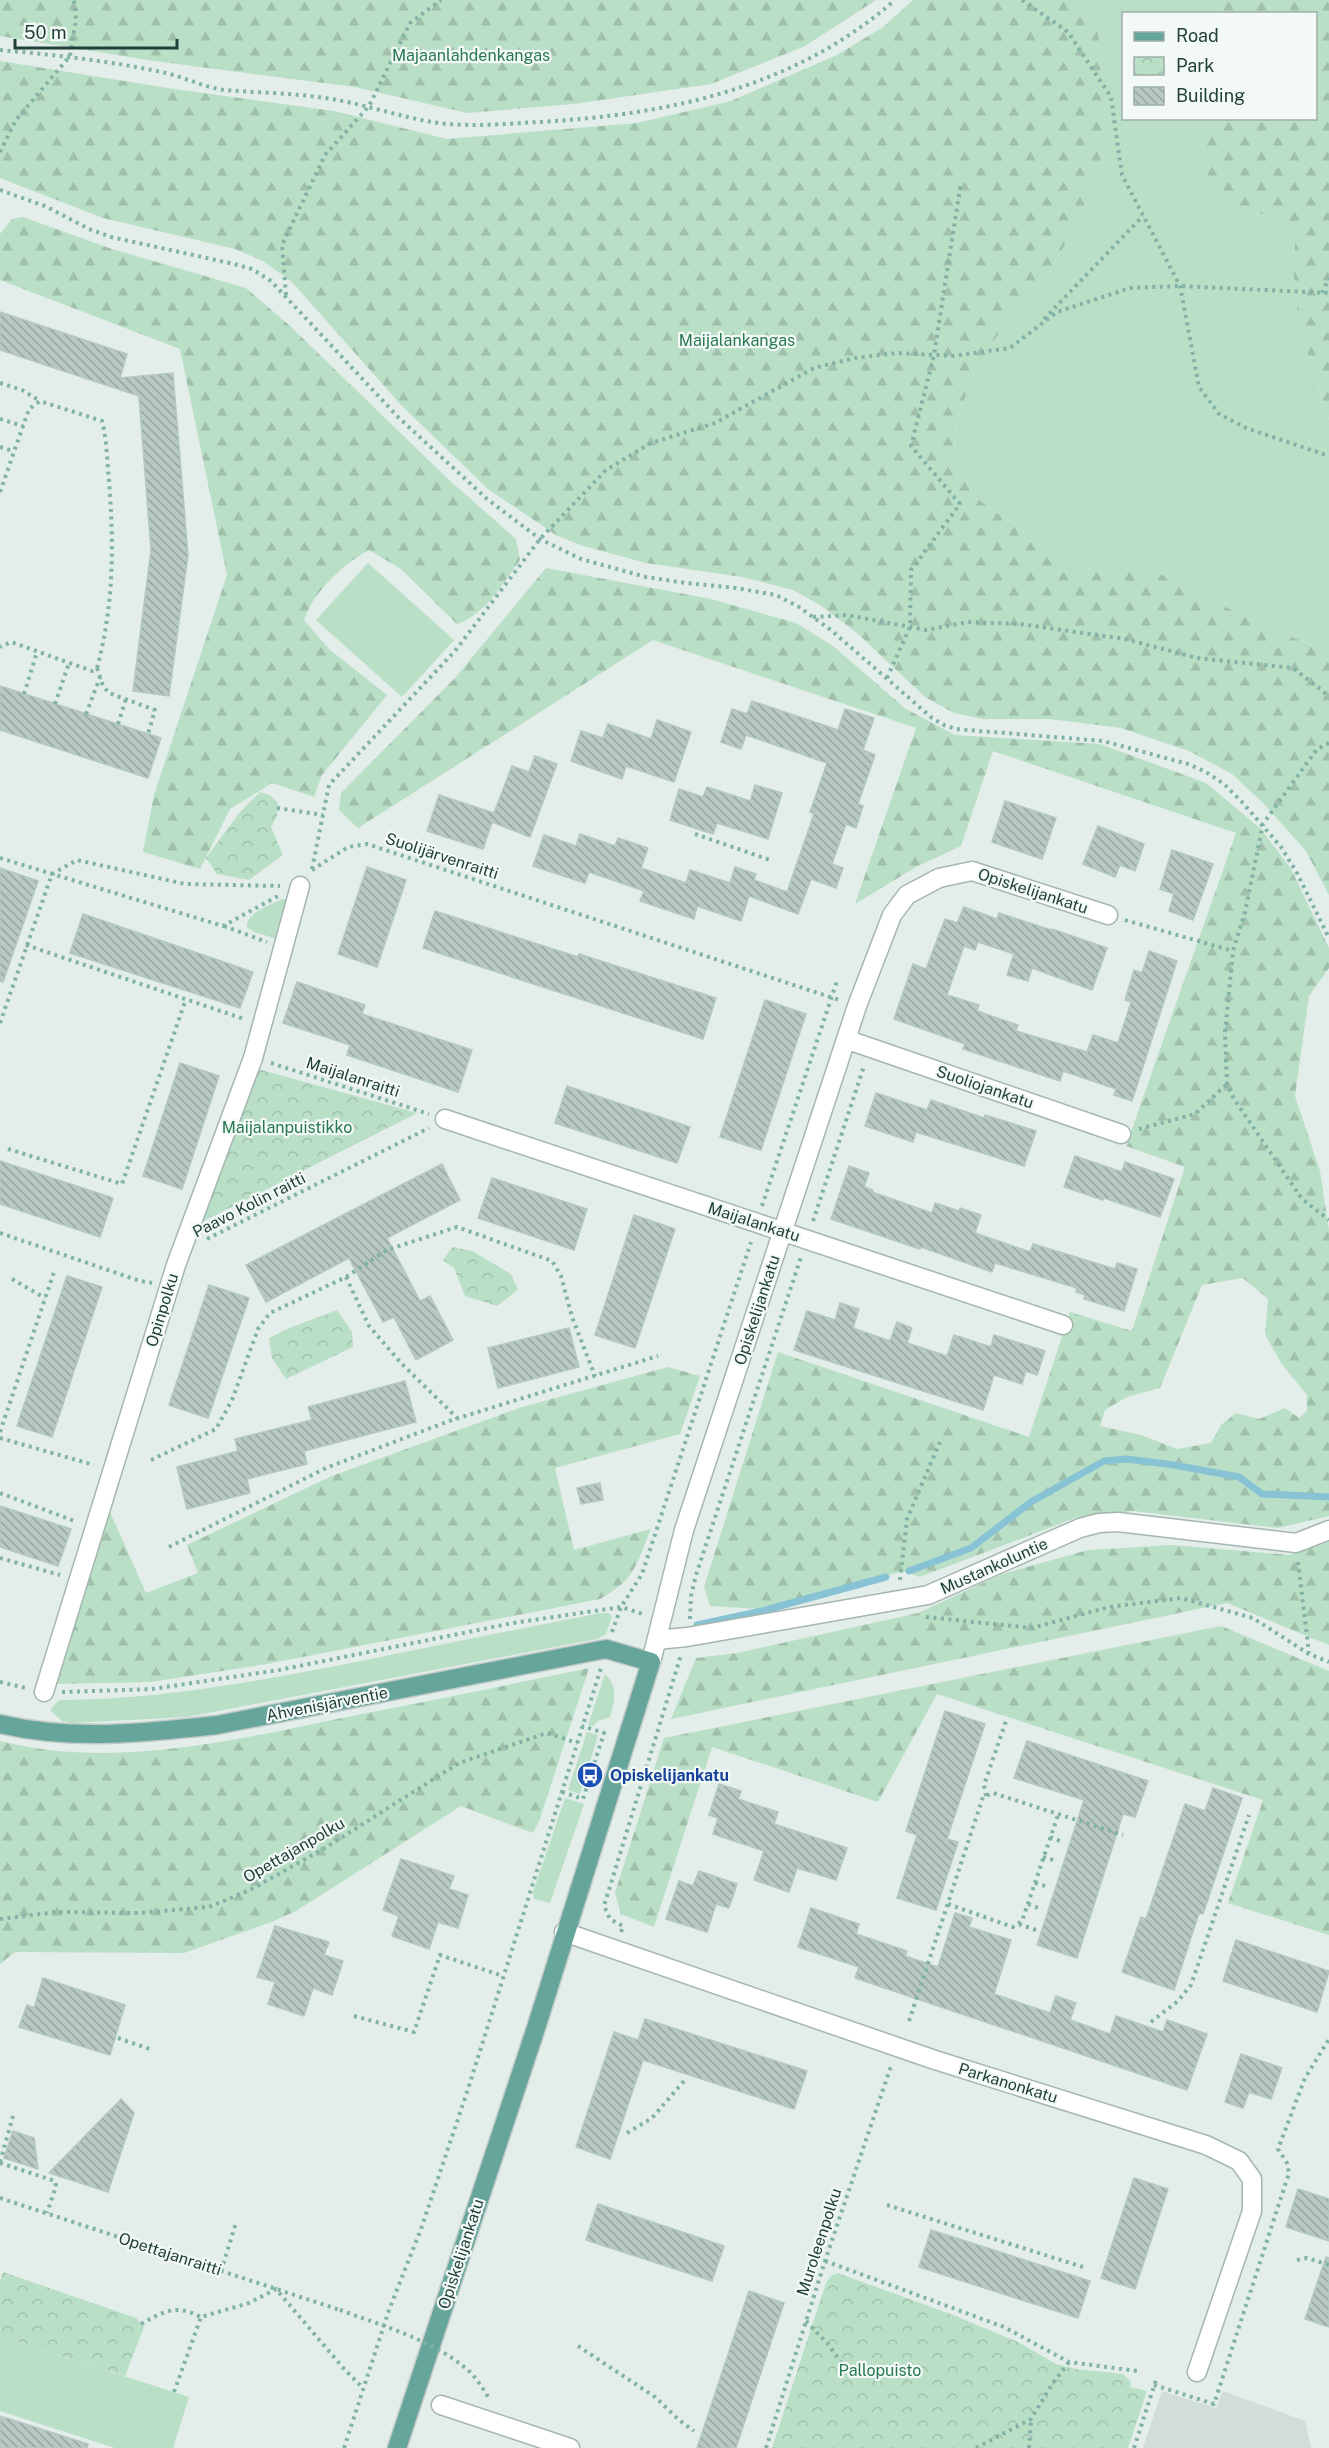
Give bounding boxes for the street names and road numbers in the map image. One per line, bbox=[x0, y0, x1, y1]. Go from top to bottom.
street label: Suolijärvenraitti bbox=[383, 829, 501, 883]
street label: Opiskelijankatu bbox=[976, 864, 1090, 918]
street label: Maijalanraitti bbox=[304, 1053, 402, 1101]
street label: Suoliojankatu bbox=[934, 1061, 1036, 1113]
street label: Paavo Kolin raitti bbox=[189, 1168, 309, 1242]
street label: Maijalankatu bbox=[706, 1198, 802, 1246]
street label: Opiskelijankatu bbox=[730, 1253, 784, 1367]
street label: Opinpolku bbox=[142, 1271, 182, 1349]
street label: Mustankoluntie bbox=[937, 1534, 1051, 1598]
street label: Ahvenisjärventie bbox=[265, 1683, 389, 1725]
street label: Opettajanpolku bbox=[240, 1813, 348, 1887]
street label: Parkanonkatu bbox=[956, 2059, 1060, 2107]
street label: Muroleenpolku bbox=[793, 2186, 845, 2298]
street label: Opiskelijankatu bbox=[434, 2197, 488, 2311]
street label: Opettajanraitti bbox=[116, 2228, 224, 2280]

